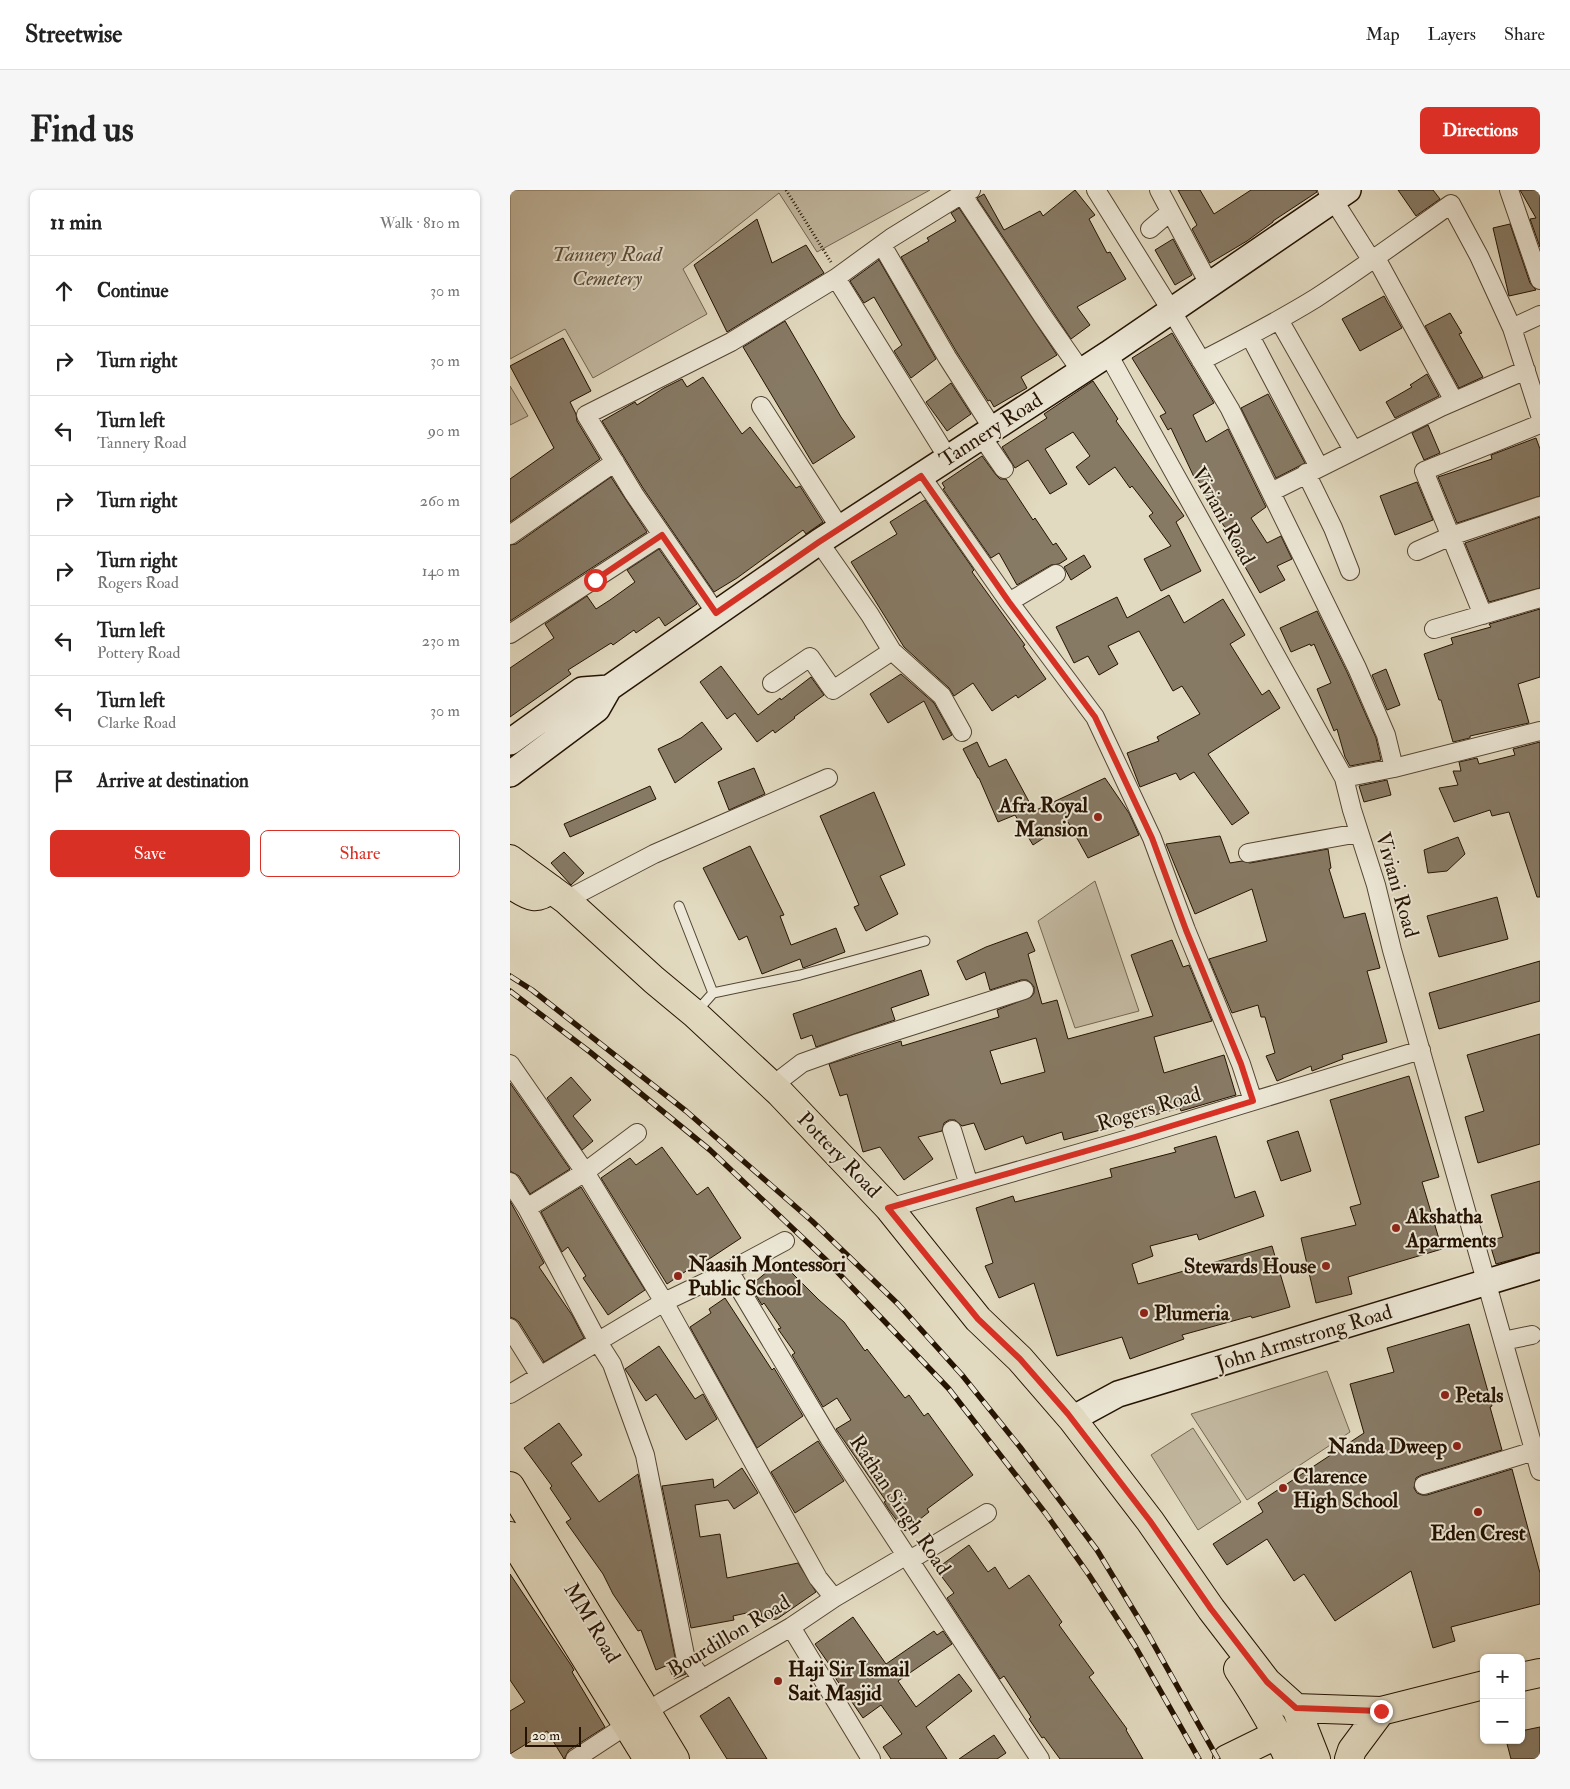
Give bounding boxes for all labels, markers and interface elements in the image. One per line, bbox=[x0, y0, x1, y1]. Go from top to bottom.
text: Streetwise bbox=[25, 19, 122, 50]
text: Map bbox=[1366, 23, 1400, 46]
text: Layers bbox=[1428, 23, 1476, 46]
text: Share bbox=[1504, 23, 1545, 46]
button: Directions bbox=[1420, 107, 1540, 154]
text: Find us bbox=[30, 108, 134, 152]
text: 11 min bbox=[50, 209, 102, 236]
text: Walk · 810 m bbox=[380, 213, 460, 233]
park label: Tannery Road Cemetery bbox=[552, 241, 663, 292]
icon: ahead bbox=[50, 277, 78, 305]
text: Continue bbox=[97, 279, 168, 303]
text: 30 m bbox=[430, 281, 460, 301]
icon: right bbox=[50, 347, 78, 375]
text: Turn right bbox=[97, 349, 177, 373]
text: 30 m bbox=[430, 351, 460, 371]
street label: Tannery Road bbox=[934, 386, 1048, 473]
text: Turn left bbox=[97, 409, 165, 433]
icon: left bbox=[50, 417, 78, 445]
text: 90 m bbox=[428, 421, 460, 441]
text: Tannery Road bbox=[97, 433, 187, 453]
street label: Viviani Road bbox=[1185, 462, 1261, 570]
icon: right bbox=[50, 487, 78, 515]
text: Turn right bbox=[97, 489, 177, 513]
text: 260 m bbox=[420, 491, 460, 511]
text: Turn right bbox=[97, 549, 177, 573]
icon: right bbox=[50, 557, 78, 585]
text: 140 m bbox=[422, 561, 460, 581]
route start bbox=[584, 569, 607, 592]
text: Rogers Road bbox=[97, 573, 179, 593]
text: Turn left bbox=[97, 619, 165, 643]
icon: left bbox=[50, 627, 78, 655]
text: 230 m bbox=[422, 631, 460, 651]
text: Pottery Road bbox=[97, 643, 180, 663]
text: Turn left bbox=[97, 689, 165, 713]
icon: left bbox=[50, 697, 78, 725]
text: 30 m bbox=[430, 701, 460, 721]
text: Clarke Road bbox=[97, 713, 176, 733]
icon: arrive bbox=[50, 767, 78, 795]
text: Arrive at destination bbox=[97, 769, 249, 793]
place label: Afra Royal Mansion bbox=[998, 792, 1089, 843]
marker: Afra Royal Mansion bbox=[1092, 811, 1104, 823]
street label: Viviani Road bbox=[1369, 829, 1425, 941]
button: Save bbox=[50, 830, 250, 877]
button: Share bbox=[260, 830, 460, 877]
street label: Rogers Road bbox=[1094, 1080, 1205, 1138]
street label: Pottery Road bbox=[791, 1106, 887, 1204]
place label: Akshatha Aparments bbox=[1405, 1203, 1496, 1254]
marker: Akshatha Aparments bbox=[1390, 1222, 1402, 1234]
place label: Naasih Montessori Public School bbox=[687, 1251, 846, 1302]
place label: Stewards House bbox=[1184, 1253, 1316, 1280]
marker: Stewards House bbox=[1320, 1260, 1332, 1272]
marker: Naasih Montessori Public School bbox=[672, 1270, 684, 1282]
street label: John Armstrong Road bbox=[1212, 1298, 1396, 1378]
place label: Plumeria bbox=[1154, 1300, 1231, 1327]
marker: Plumeria bbox=[1138, 1307, 1150, 1319]
place label: Petals bbox=[1455, 1382, 1504, 1409]
marker: Petals bbox=[1439, 1389, 1451, 1401]
street label: Rathan Singh Road bbox=[843, 1430, 957, 1581]
place label: Nanda Dweep bbox=[1327, 1433, 1447, 1460]
marker: Nanda Dweep bbox=[1451, 1440, 1463, 1452]
place label: Clarence High School bbox=[1293, 1463, 1399, 1514]
marker: Clarence High School bbox=[1277, 1482, 1289, 1494]
marker: Eden Crest bbox=[1472, 1506, 1484, 1518]
place label: Eden Crest bbox=[1430, 1520, 1526, 1547]
street label: MM Road bbox=[558, 1578, 627, 1669]
street label: Bourdillon Road bbox=[663, 1588, 796, 1683]
map controls bbox=[1480, 1654, 1525, 1744]
button: + bbox=[1480, 1654, 1525, 1699]
place label: Haji Sir Ismail Sait Masjid bbox=[788, 1656, 910, 1707]
marker: Haji Sir Ismail Sait Masjid bbox=[772, 1675, 784, 1687]
button: − bbox=[1480, 1699, 1525, 1744]
route end bbox=[1370, 1700, 1393, 1723]
scale bar bbox=[525, 1724, 581, 1747]
text: 20 m bbox=[532, 1727, 560, 1744]

